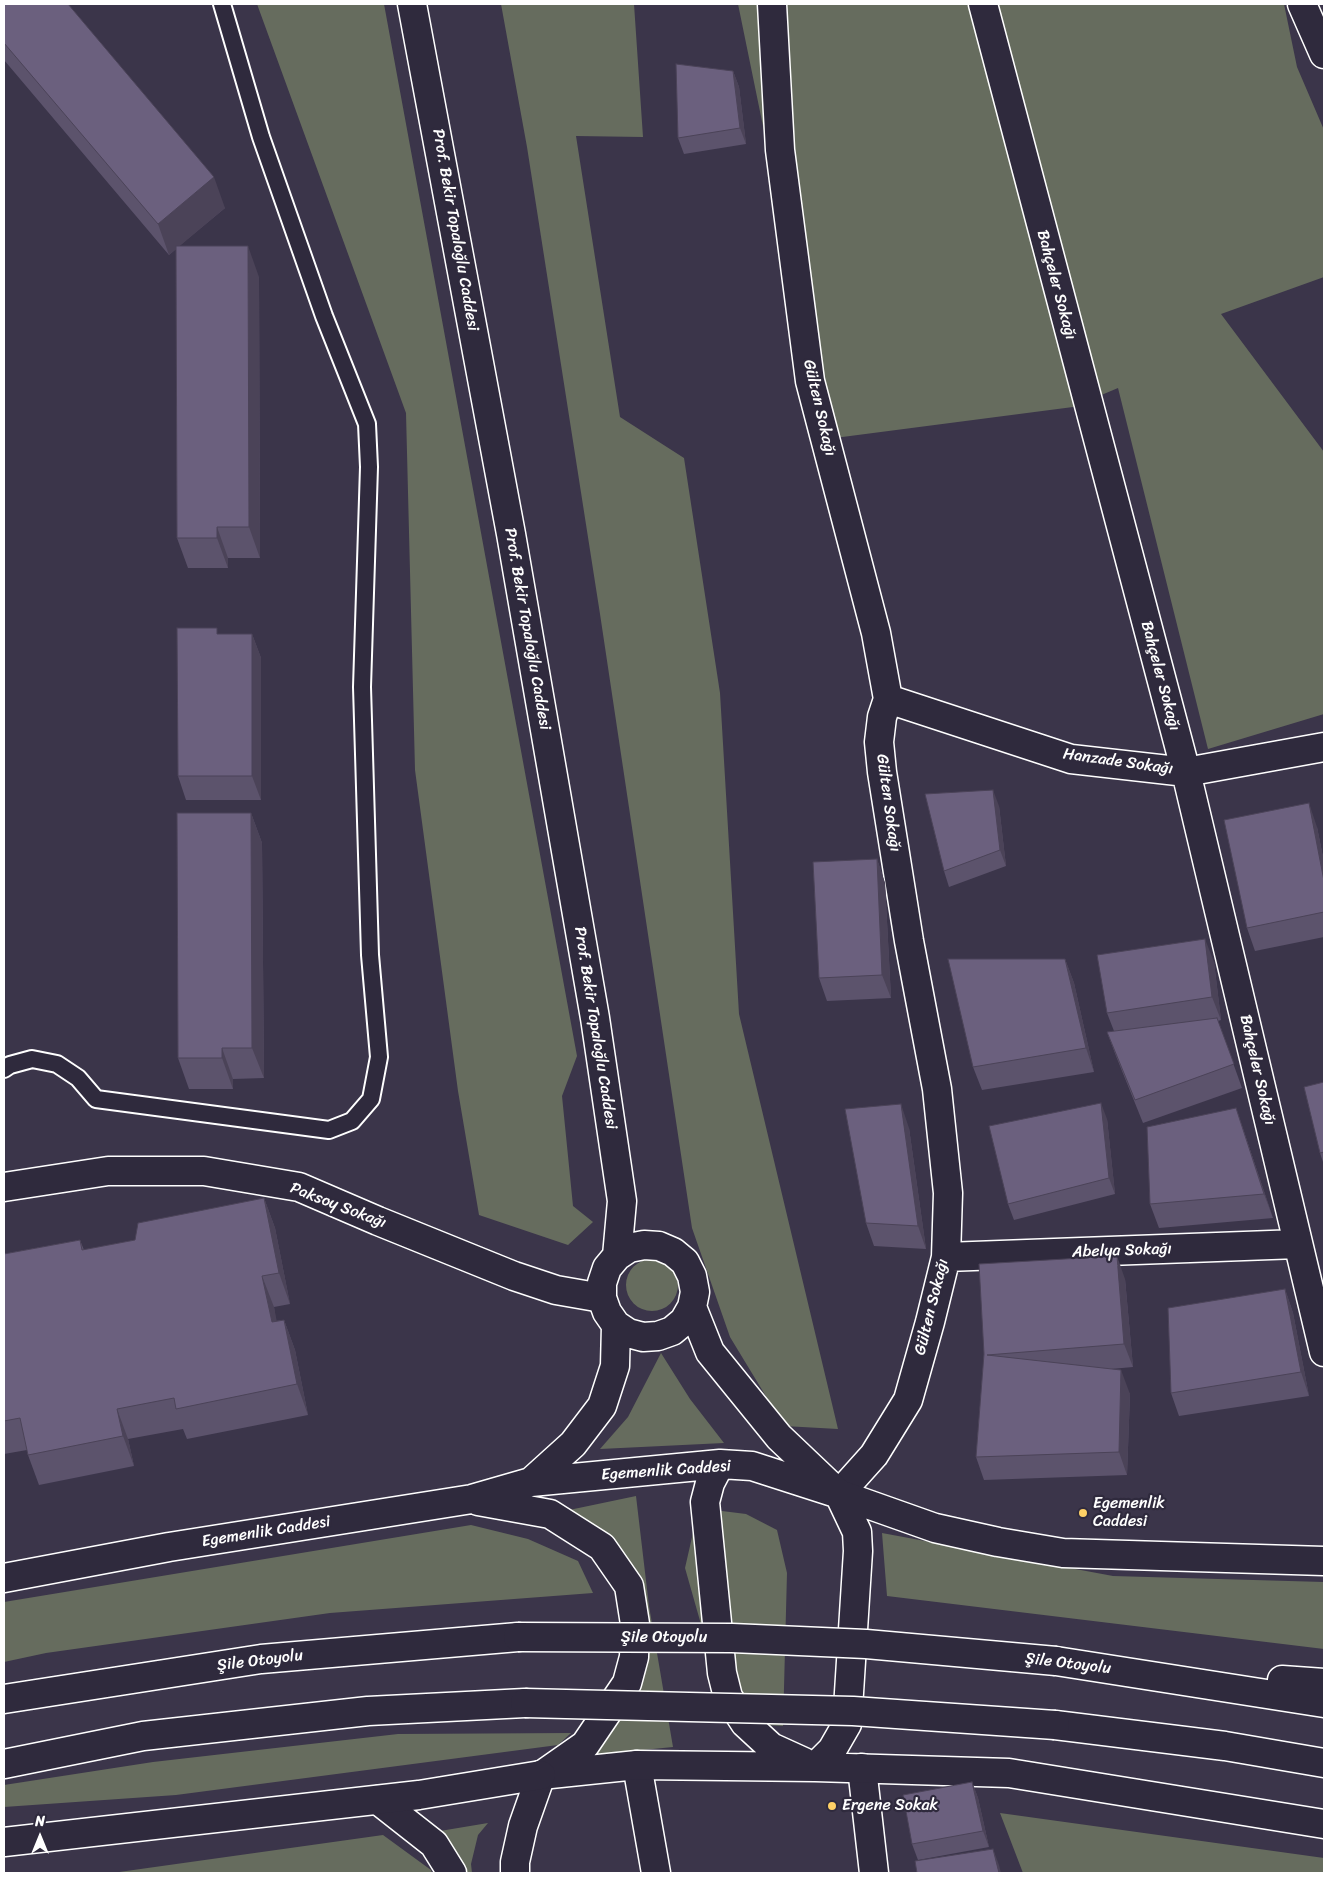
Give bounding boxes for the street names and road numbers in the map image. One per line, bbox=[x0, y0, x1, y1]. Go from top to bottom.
street label: Prof. Bekir Topaloğlu Caddesi bbox=[428, 127, 482, 333]
street label: Bahçeler Sokağı bbox=[1032, 228, 1080, 342]
street label: Gülten Sokağı bbox=[799, 358, 839, 458]
street label: Prof. Bekir Topaloğlu Caddesi bbox=[500, 526, 554, 732]
street label: Bahçeler Sokağı bbox=[1136, 619, 1184, 733]
street label: Hanzade Sokağı bbox=[1062, 745, 1174, 779]
street label: Gülten Sokağı bbox=[872, 753, 904, 853]
street label: Prof. Bekir Topaloğlu Caddesi bbox=[569, 925, 621, 1131]
street label: Bahçeler Sokağı bbox=[1235, 1013, 1279, 1127]
street label: Paksoy Sokağı bbox=[287, 1179, 389, 1233]
street label: Abelya Sokağı bbox=[1072, 1240, 1172, 1262]
street label: Gülten Sokağı bbox=[911, 1257, 953, 1357]
street label: Egemenlik Caddesi bbox=[600, 1457, 732, 1485]
street label: Egemenlik Caddesi bbox=[200, 1512, 332, 1552]
street label: Şile Otoyolu bbox=[621, 1628, 707, 1648]
street label: Şile Otoyolu bbox=[216, 1646, 304, 1676]
street label: Şile Otoyolu bbox=[1024, 1649, 1112, 1679]

